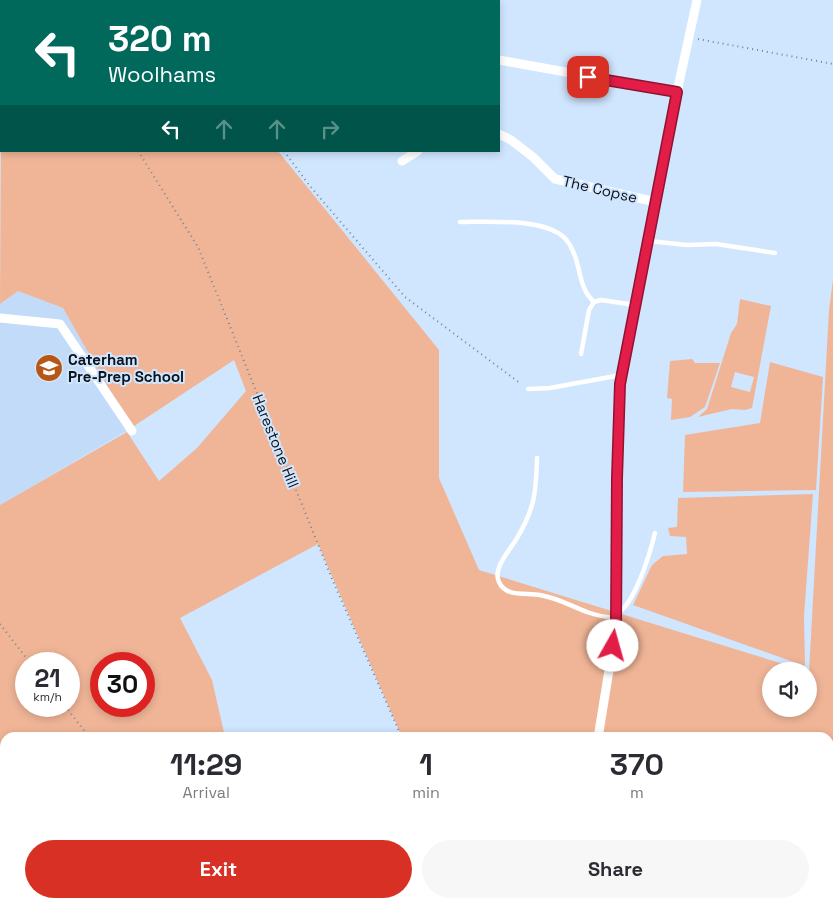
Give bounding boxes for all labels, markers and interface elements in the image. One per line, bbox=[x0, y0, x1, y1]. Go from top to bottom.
text: 320 m bbox=[108, 17, 212, 61]
icon: left bbox=[25, 20, 90, 85]
pin bbox=[567, 56, 609, 98]
text: Woolhams bbox=[108, 60, 216, 88]
icon: arrive bbox=[574, 63, 602, 91]
icon: left bbox=[157, 115, 185, 143]
icon: ahead bbox=[210, 115, 238, 143]
icon: ahead bbox=[263, 115, 291, 143]
icon: right bbox=[316, 115, 344, 143]
street label: The Copse bbox=[561, 171, 639, 207]
place label: Caterham Pre-Prep School bbox=[68, 350, 184, 386]
school or university icon: Caterham Pre-Prep School bbox=[34, 353, 64, 383]
street label: Harestone Hill bbox=[249, 391, 303, 491]
position arrow bbox=[586, 619, 638, 671]
speed limit sign: 30 bbox=[90, 652, 155, 717]
text: 21 bbox=[34, 662, 61, 694]
map controls bbox=[762, 662, 817, 717]
button: sound bbox=[762, 662, 817, 717]
text: km/h bbox=[33, 689, 62, 705]
text: 11:29 bbox=[170, 745, 242, 784]
text: 1 bbox=[419, 745, 433, 784]
text: 370 bbox=[610, 745, 664, 784]
text: Arrival bbox=[182, 782, 230, 803]
text: min bbox=[412, 782, 440, 803]
text: m bbox=[630, 782, 644, 803]
button: Exit bbox=[25, 840, 412, 898]
button: Share bbox=[422, 840, 809, 898]

